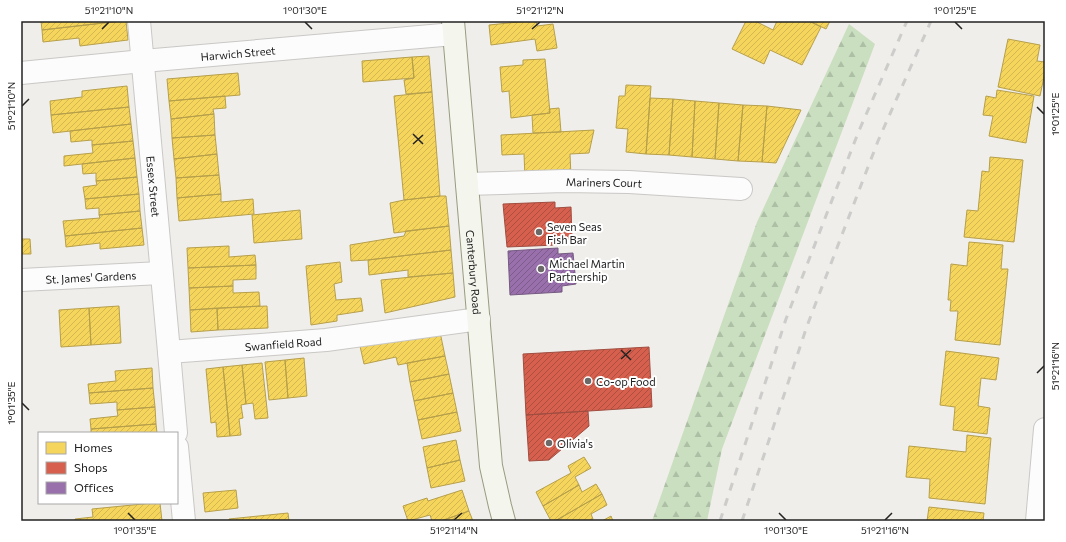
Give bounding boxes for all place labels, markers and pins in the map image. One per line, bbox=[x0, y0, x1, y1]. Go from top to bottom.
place label: Seven Seas Fish Bar bbox=[547, 220, 602, 246]
marker: Seven Seas Fish Bar bbox=[534, 227, 544, 237]
place label: Michael Martin Partnership bbox=[549, 257, 625, 283]
marker: Michael Martin Partnership bbox=[536, 264, 546, 274]
place label: Co-op Food bbox=[596, 375, 656, 388]
marker: Co-op Food bbox=[583, 376, 593, 386]
place label: Olivia's bbox=[557, 437, 593, 450]
marker: Olivia's bbox=[544, 438, 554, 448]

